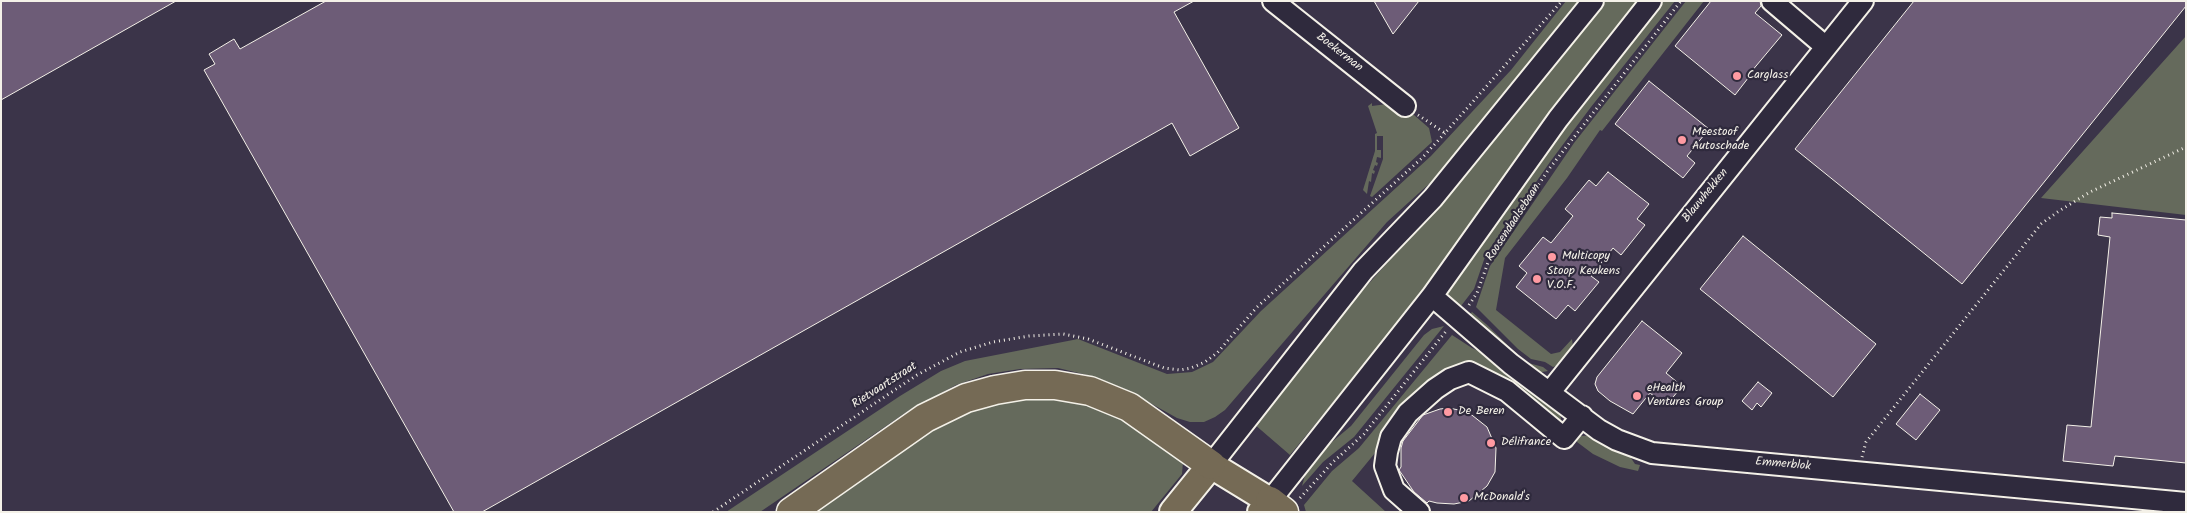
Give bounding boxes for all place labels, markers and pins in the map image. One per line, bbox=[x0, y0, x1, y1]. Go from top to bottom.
place label: Carglass bbox=[1747, 69, 1788, 83]
marker: Carglass bbox=[1731, 70, 1743, 82]
place label: Meestoof Autoschade bbox=[1692, 126, 1749, 154]
marker: Meestoof Autoschade bbox=[1676, 134, 1688, 146]
place label: Multicopy bbox=[1562, 250, 1610, 264]
marker: Multicopy bbox=[1546, 251, 1558, 263]
place label: Stoop Keukens V.O.F. bbox=[1547, 265, 1620, 293]
marker: Stoop Keukens V.O.F. bbox=[1531, 273, 1543, 285]
place label: eHealth Ventures Group bbox=[1647, 382, 1723, 410]
marker: eHealth Ventures Group bbox=[1631, 390, 1643, 402]
place label: De Beren bbox=[1458, 405, 1505, 419]
marker: De Beren bbox=[1442, 406, 1454, 418]
place label: Délifrance bbox=[1501, 436, 1551, 450]
marker: Délifrance bbox=[1485, 437, 1497, 449]
place label: McDonald's bbox=[1474, 491, 1530, 505]
marker: McDonald's bbox=[1458, 492, 1470, 504]

